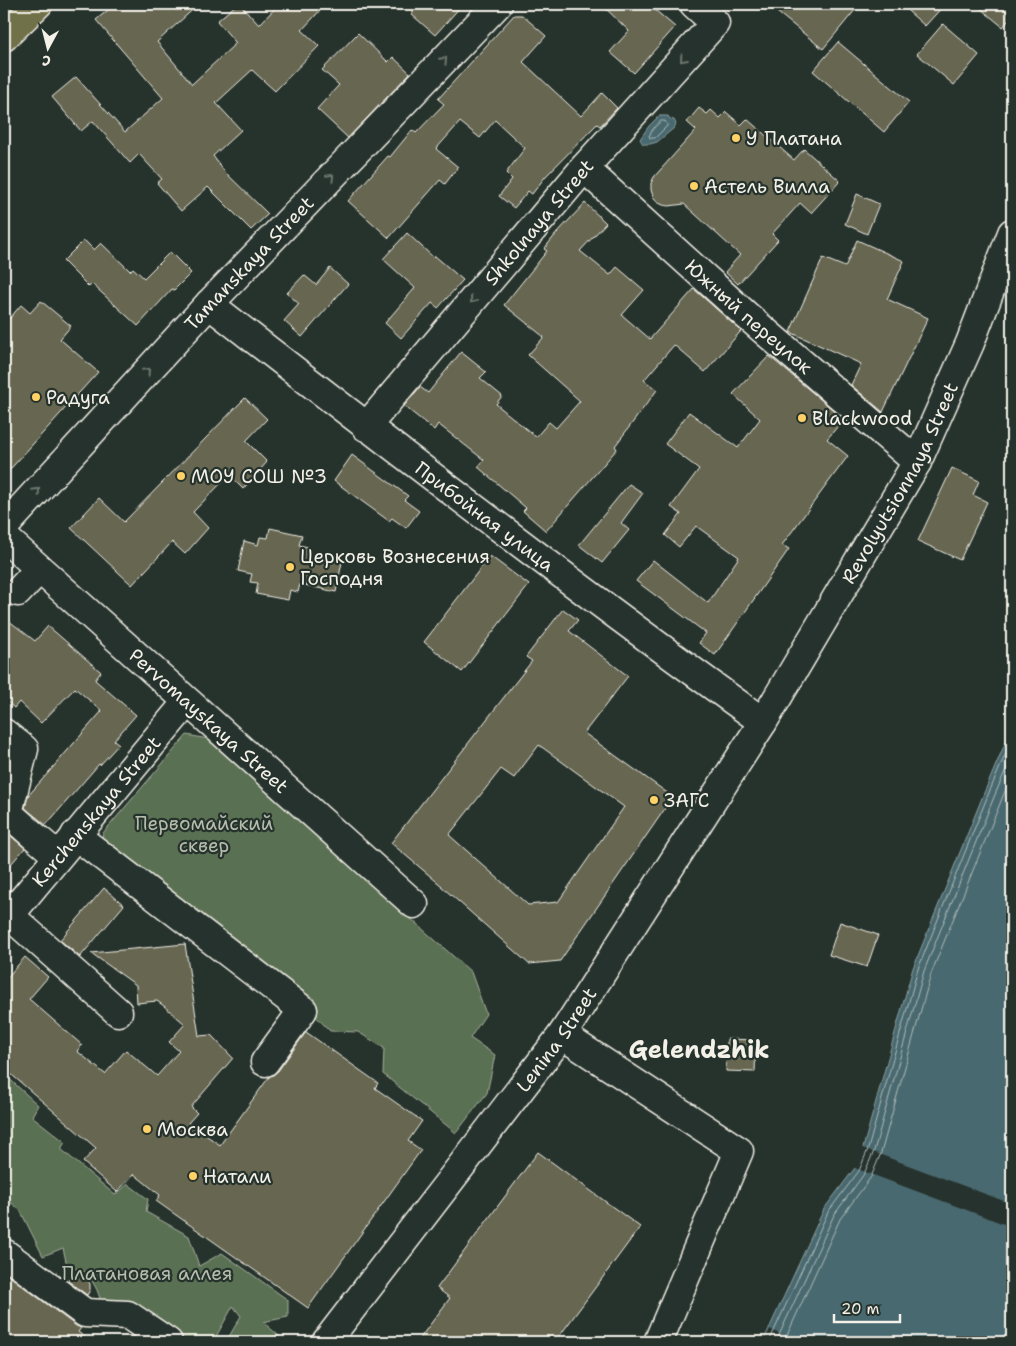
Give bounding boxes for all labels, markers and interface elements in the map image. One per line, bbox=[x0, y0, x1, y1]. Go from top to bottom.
north arrow bbox=[22, 22, 72, 72]
text: С bbox=[41, 51, 52, 70]
one-way arrow bbox=[679, 53, 688, 62]
one-way arrow bbox=[438, 57, 447, 66]
place label: У Платана bbox=[746, 126, 842, 151]
marker: У Платана bbox=[730, 132, 742, 144]
street label: Shkolnaya Street bbox=[479, 154, 599, 291]
one-way arrow bbox=[325, 174, 334, 183]
place label: Астель Вилла bbox=[704, 174, 830, 199]
marker: Астель Вилла bbox=[688, 180, 700, 192]
street label: Tamanskaya Street bbox=[179, 191, 319, 336]
street label: Южный переулок bbox=[680, 254, 818, 380]
one-way arrow bbox=[470, 294, 478, 303]
one-way arrow bbox=[141, 368, 150, 377]
street label: Revolyutsionnaya Street bbox=[836, 378, 964, 588]
place label: Радуга bbox=[46, 385, 110, 410]
marker: Радуга bbox=[30, 391, 42, 403]
place label: Blackwood bbox=[812, 406, 912, 431]
marker: Blackwood bbox=[796, 412, 808, 424]
street label: Прибойная улица bbox=[410, 456, 559, 577]
place label: МОУ СОШ №3 bbox=[191, 464, 327, 489]
marker: МОУ СОШ №3 bbox=[175, 470, 187, 482]
one-way arrow bbox=[31, 487, 40, 496]
place label: Церковь Вознесения Господня bbox=[300, 544, 490, 591]
marker: Церковь Вознесения Господня bbox=[284, 561, 296, 573]
street label: Pervomayskaya Street bbox=[124, 643, 293, 799]
street label: Kerchenskaya Street bbox=[26, 731, 166, 892]
place label: ЗАГС bbox=[664, 788, 709, 813]
marker: ЗАГС bbox=[648, 794, 660, 806]
park label: Первомайский сквер bbox=[135, 811, 273, 858]
street label: Lenina Street bbox=[511, 983, 602, 1097]
district label: Gelendzhik bbox=[628, 1034, 770, 1066]
place label: Москва bbox=[157, 1117, 228, 1142]
marker: Москва bbox=[141, 1123, 153, 1135]
place label: Натали bbox=[203, 1164, 272, 1189]
marker: Натали bbox=[187, 1170, 199, 1182]
park label: Платановая аллея bbox=[62, 1261, 232, 1286]
scale bar bbox=[834, 1291, 900, 1323]
text: 20 m bbox=[841, 1299, 880, 1319]

